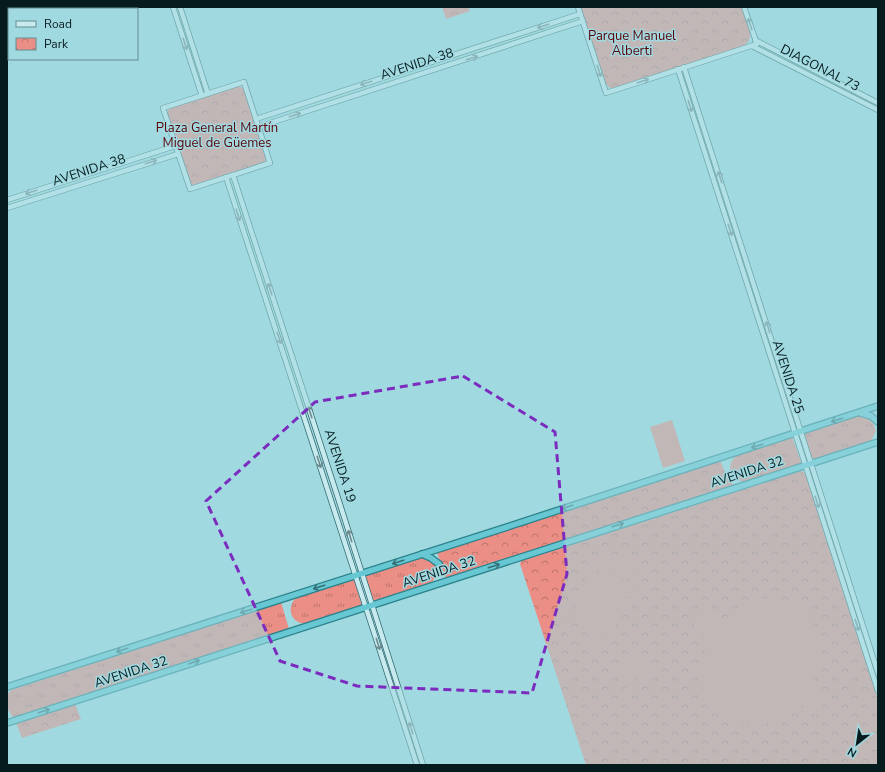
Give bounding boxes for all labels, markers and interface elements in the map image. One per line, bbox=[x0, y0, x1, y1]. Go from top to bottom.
legend bbox=[8, 8, 138, 60]
text: Road bbox=[44, 16, 72, 32]
one-way arrow bbox=[746, 17, 753, 30]
one-way arrow bbox=[537, 23, 550, 30]
park label: Parque Manuel Alberti bbox=[588, 27, 676, 60]
text: Park bbox=[44, 36, 69, 52]
one-way arrow bbox=[182, 37, 189, 50]
street label: DIAGONAL 73 bbox=[777, 40, 863, 96]
street label: AVENIDA 38 bbox=[378, 44, 456, 84]
one-way arrow bbox=[466, 54, 479, 61]
one-way arrow bbox=[595, 64, 603, 76]
one-way arrow bbox=[636, 77, 649, 84]
one-way arrow bbox=[360, 80, 373, 87]
one-way arrow bbox=[687, 100, 694, 113]
one-way arrow bbox=[289, 111, 302, 118]
park label: Plaza General Martín Miguel de Güemes bbox=[156, 119, 278, 152]
street label: AVENIDA 38 bbox=[50, 150, 128, 190]
one-way arrow bbox=[144, 158, 157, 165]
one-way arrow bbox=[715, 171, 723, 183]
one-way arrow bbox=[25, 189, 38, 196]
one-way arrow bbox=[235, 208, 243, 220]
one-way arrow bbox=[727, 223, 734, 236]
one-way arrow bbox=[266, 282, 273, 295]
one-way arrow bbox=[764, 321, 771, 334]
one-way arrow bbox=[276, 332, 283, 345]
street label: AVENIDA 25 bbox=[768, 338, 808, 416]
one-way arrow bbox=[306, 407, 314, 419]
one-way arrow bbox=[830, 417, 843, 424]
street label: AVENIDA 19 bbox=[320, 427, 360, 505]
one-way arrow bbox=[752, 442, 764, 450]
street label: AVENIDA 32 bbox=[708, 452, 786, 492]
one-way arrow bbox=[316, 455, 323, 468]
one-way arrow bbox=[814, 495, 821, 508]
one-way arrow bbox=[561, 504, 573, 512]
one-way arrow bbox=[611, 521, 624, 528]
one-way arrow bbox=[346, 530, 353, 543]
street label: AVENIDA 32 bbox=[400, 552, 478, 592]
one-way arrow bbox=[392, 558, 404, 566]
one-way arrow bbox=[488, 562, 501, 569]
one-way arrow bbox=[313, 584, 326, 591]
one-way arrow bbox=[239, 608, 252, 615]
one-way arrow bbox=[854, 619, 861, 632]
one-way arrow bbox=[374, 638, 382, 650]
one-way arrow bbox=[116, 647, 128, 655]
street label: AVENIDA 32 bbox=[92, 652, 170, 692]
one-way arrow bbox=[188, 658, 200, 666]
one-way arrow bbox=[38, 707, 51, 714]
one-way arrow bbox=[407, 722, 414, 735]
north arrow bbox=[837, 724, 877, 764]
text: N bbox=[845, 744, 860, 761]

